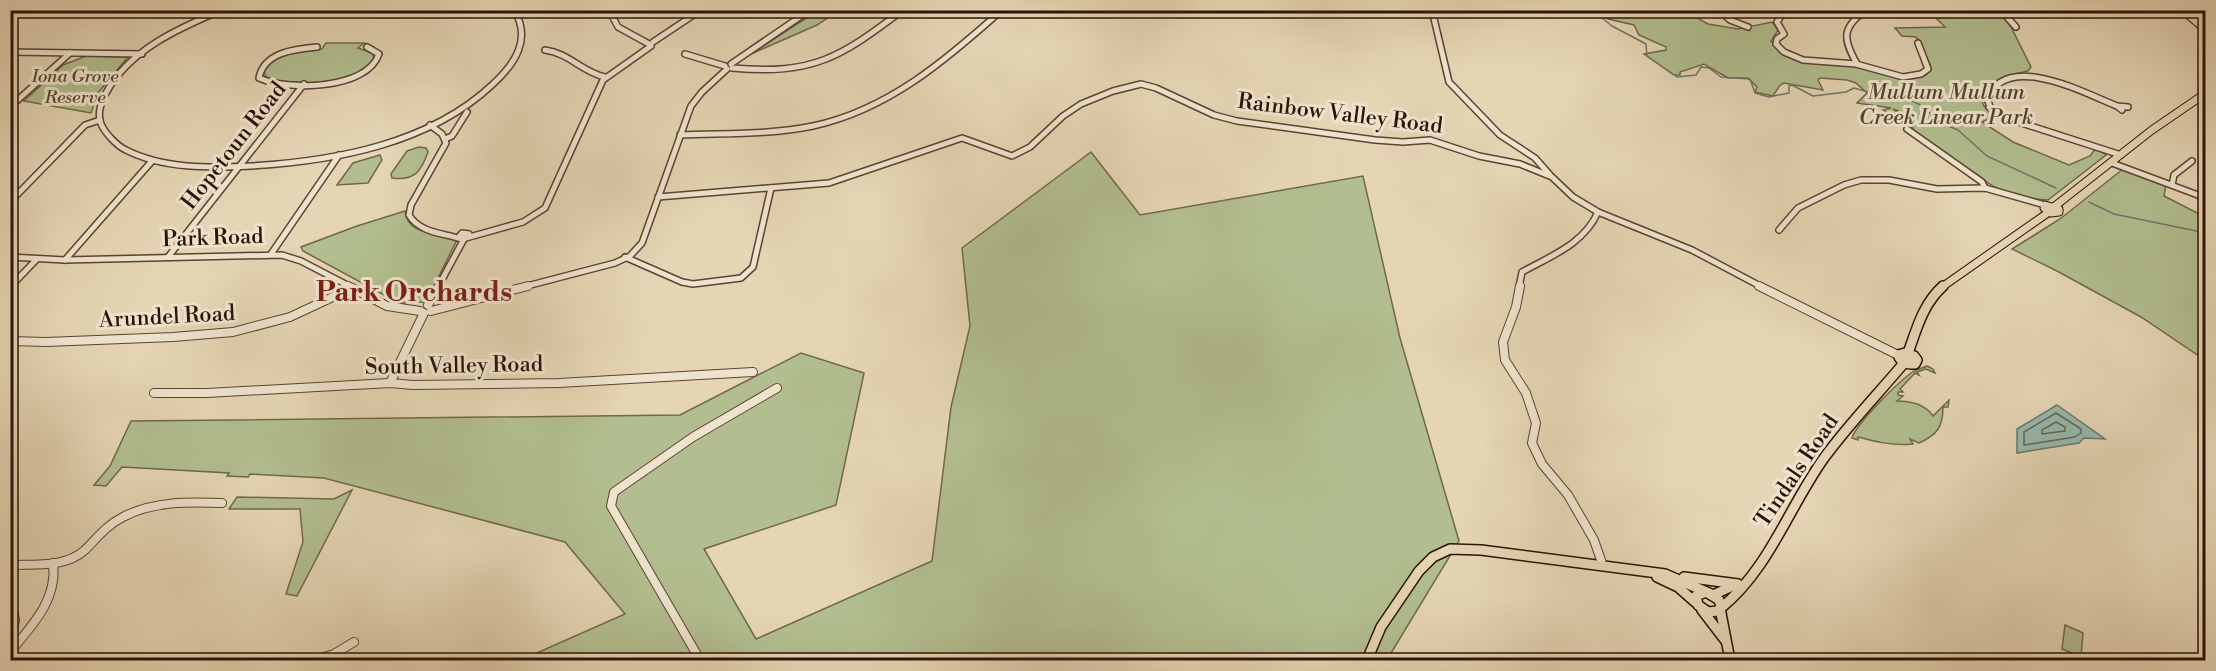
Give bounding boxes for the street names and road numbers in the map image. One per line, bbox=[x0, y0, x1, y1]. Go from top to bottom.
street label: Hopetoun Road bbox=[176, 76, 293, 215]
street label: Rainbow Valley Road bbox=[1236, 88, 1445, 140]
street label: Park Road bbox=[162, 223, 265, 253]
street label: Arundel Road bbox=[97, 300, 236, 334]
street label: South Valley Road bbox=[365, 351, 544, 381]
street label: Tindals Road bbox=[1749, 409, 1845, 533]

